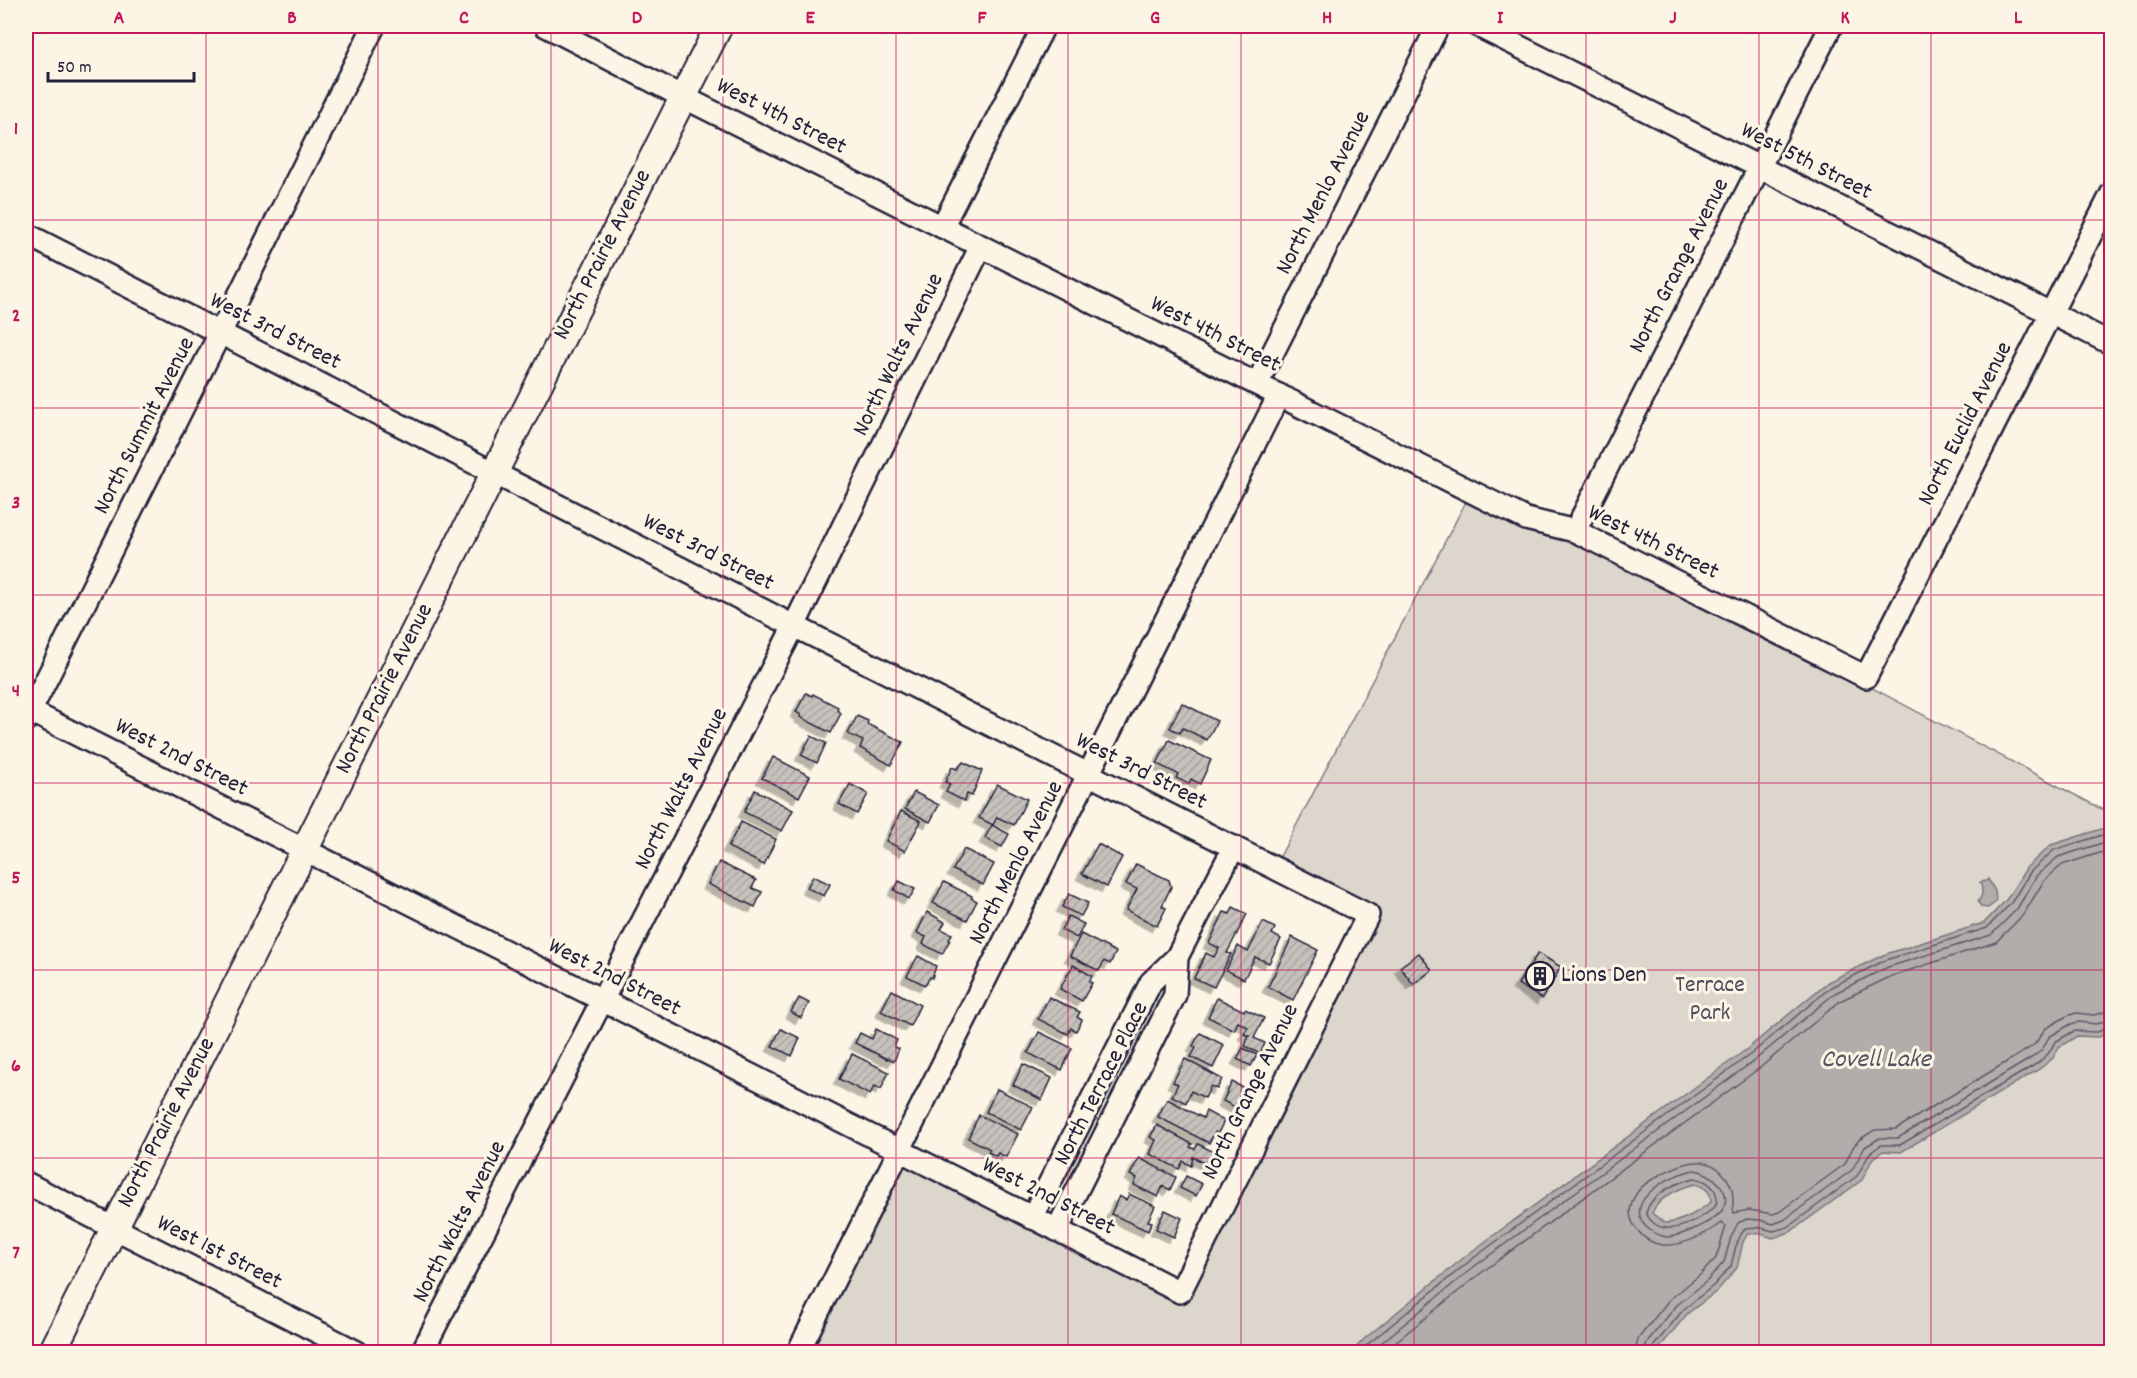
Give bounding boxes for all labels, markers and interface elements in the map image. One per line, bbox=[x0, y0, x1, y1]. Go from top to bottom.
text: A bbox=[114, 5, 125, 33]
text: B bbox=[287, 5, 297, 33]
text: C bbox=[459, 5, 469, 33]
text: D bbox=[632, 5, 643, 33]
text: E bbox=[805, 5, 815, 33]
text: F bbox=[978, 5, 988, 33]
text: G bbox=[1150, 5, 1160, 33]
text: H bbox=[1322, 5, 1332, 33]
text: I bbox=[1497, 5, 1504, 33]
text: J bbox=[1669, 5, 1677, 33]
text: K bbox=[1840, 5, 1850, 33]
text: L bbox=[2014, 5, 2023, 33]
scale bar bbox=[48, 45, 194, 83]
text: 50 m bbox=[57, 56, 92, 81]
street label: West 4th Street bbox=[710, 70, 852, 165]
street label: North Menlo Avenue bbox=[1268, 105, 1380, 281]
street label: West 5th Street bbox=[1734, 114, 1878, 210]
text: 1 bbox=[14, 116, 18, 144]
street label: North Prairie Avenue bbox=[545, 164, 661, 346]
street label: North Grange Avenue bbox=[1621, 173, 1739, 359]
street label: North Walts Avenue bbox=[845, 268, 953, 442]
street label: West 3rd Street bbox=[203, 284, 347, 380]
street label: West 4th Street bbox=[1144, 288, 1286, 383]
text: 2 bbox=[12, 303, 20, 331]
street label: North Summit Avenue bbox=[86, 331, 204, 521]
street label: North Euclid Avenue bbox=[1910, 336, 2022, 512]
text: 3 bbox=[12, 490, 20, 518]
street label: West 4th Street bbox=[1582, 497, 1725, 590]
street label: West 3rd Street bbox=[636, 505, 780, 601]
street label: North Prairie Avenue bbox=[327, 598, 443, 780]
text: 4 bbox=[12, 678, 20, 706]
street label: North Walts Avenue bbox=[627, 702, 737, 876]
street label: West 2nd Street bbox=[108, 710, 254, 806]
street label: West 3rd Street bbox=[1069, 724, 1213, 820]
street label: North Menlo Avenue bbox=[961, 775, 1073, 951]
text: 5 bbox=[11, 865, 21, 893]
street label: West 2nd Street bbox=[541, 930, 687, 1026]
place label: Lions Den bbox=[1561, 959, 1647, 993]
building icon: Lions Den bbox=[1524, 960, 1556, 992]
park label: Terrace Park bbox=[1675, 969, 1745, 1031]
street label: North Terrace Place bbox=[1046, 996, 1158, 1172]
street label: North Grange Avenue bbox=[1194, 998, 1308, 1186]
street label: North Prairie Avenue bbox=[109, 1032, 225, 1214]
water label: Covell Lake bbox=[1821, 1042, 1933, 1079]
text: 6 bbox=[11, 1053, 21, 1081]
street label: North Walts Avenue bbox=[405, 1135, 515, 1309]
street label: West 2nd Street bbox=[975, 1149, 1121, 1245]
street label: West 1st Street bbox=[150, 1207, 288, 1299]
text: 7 bbox=[12, 1240, 20, 1268]

